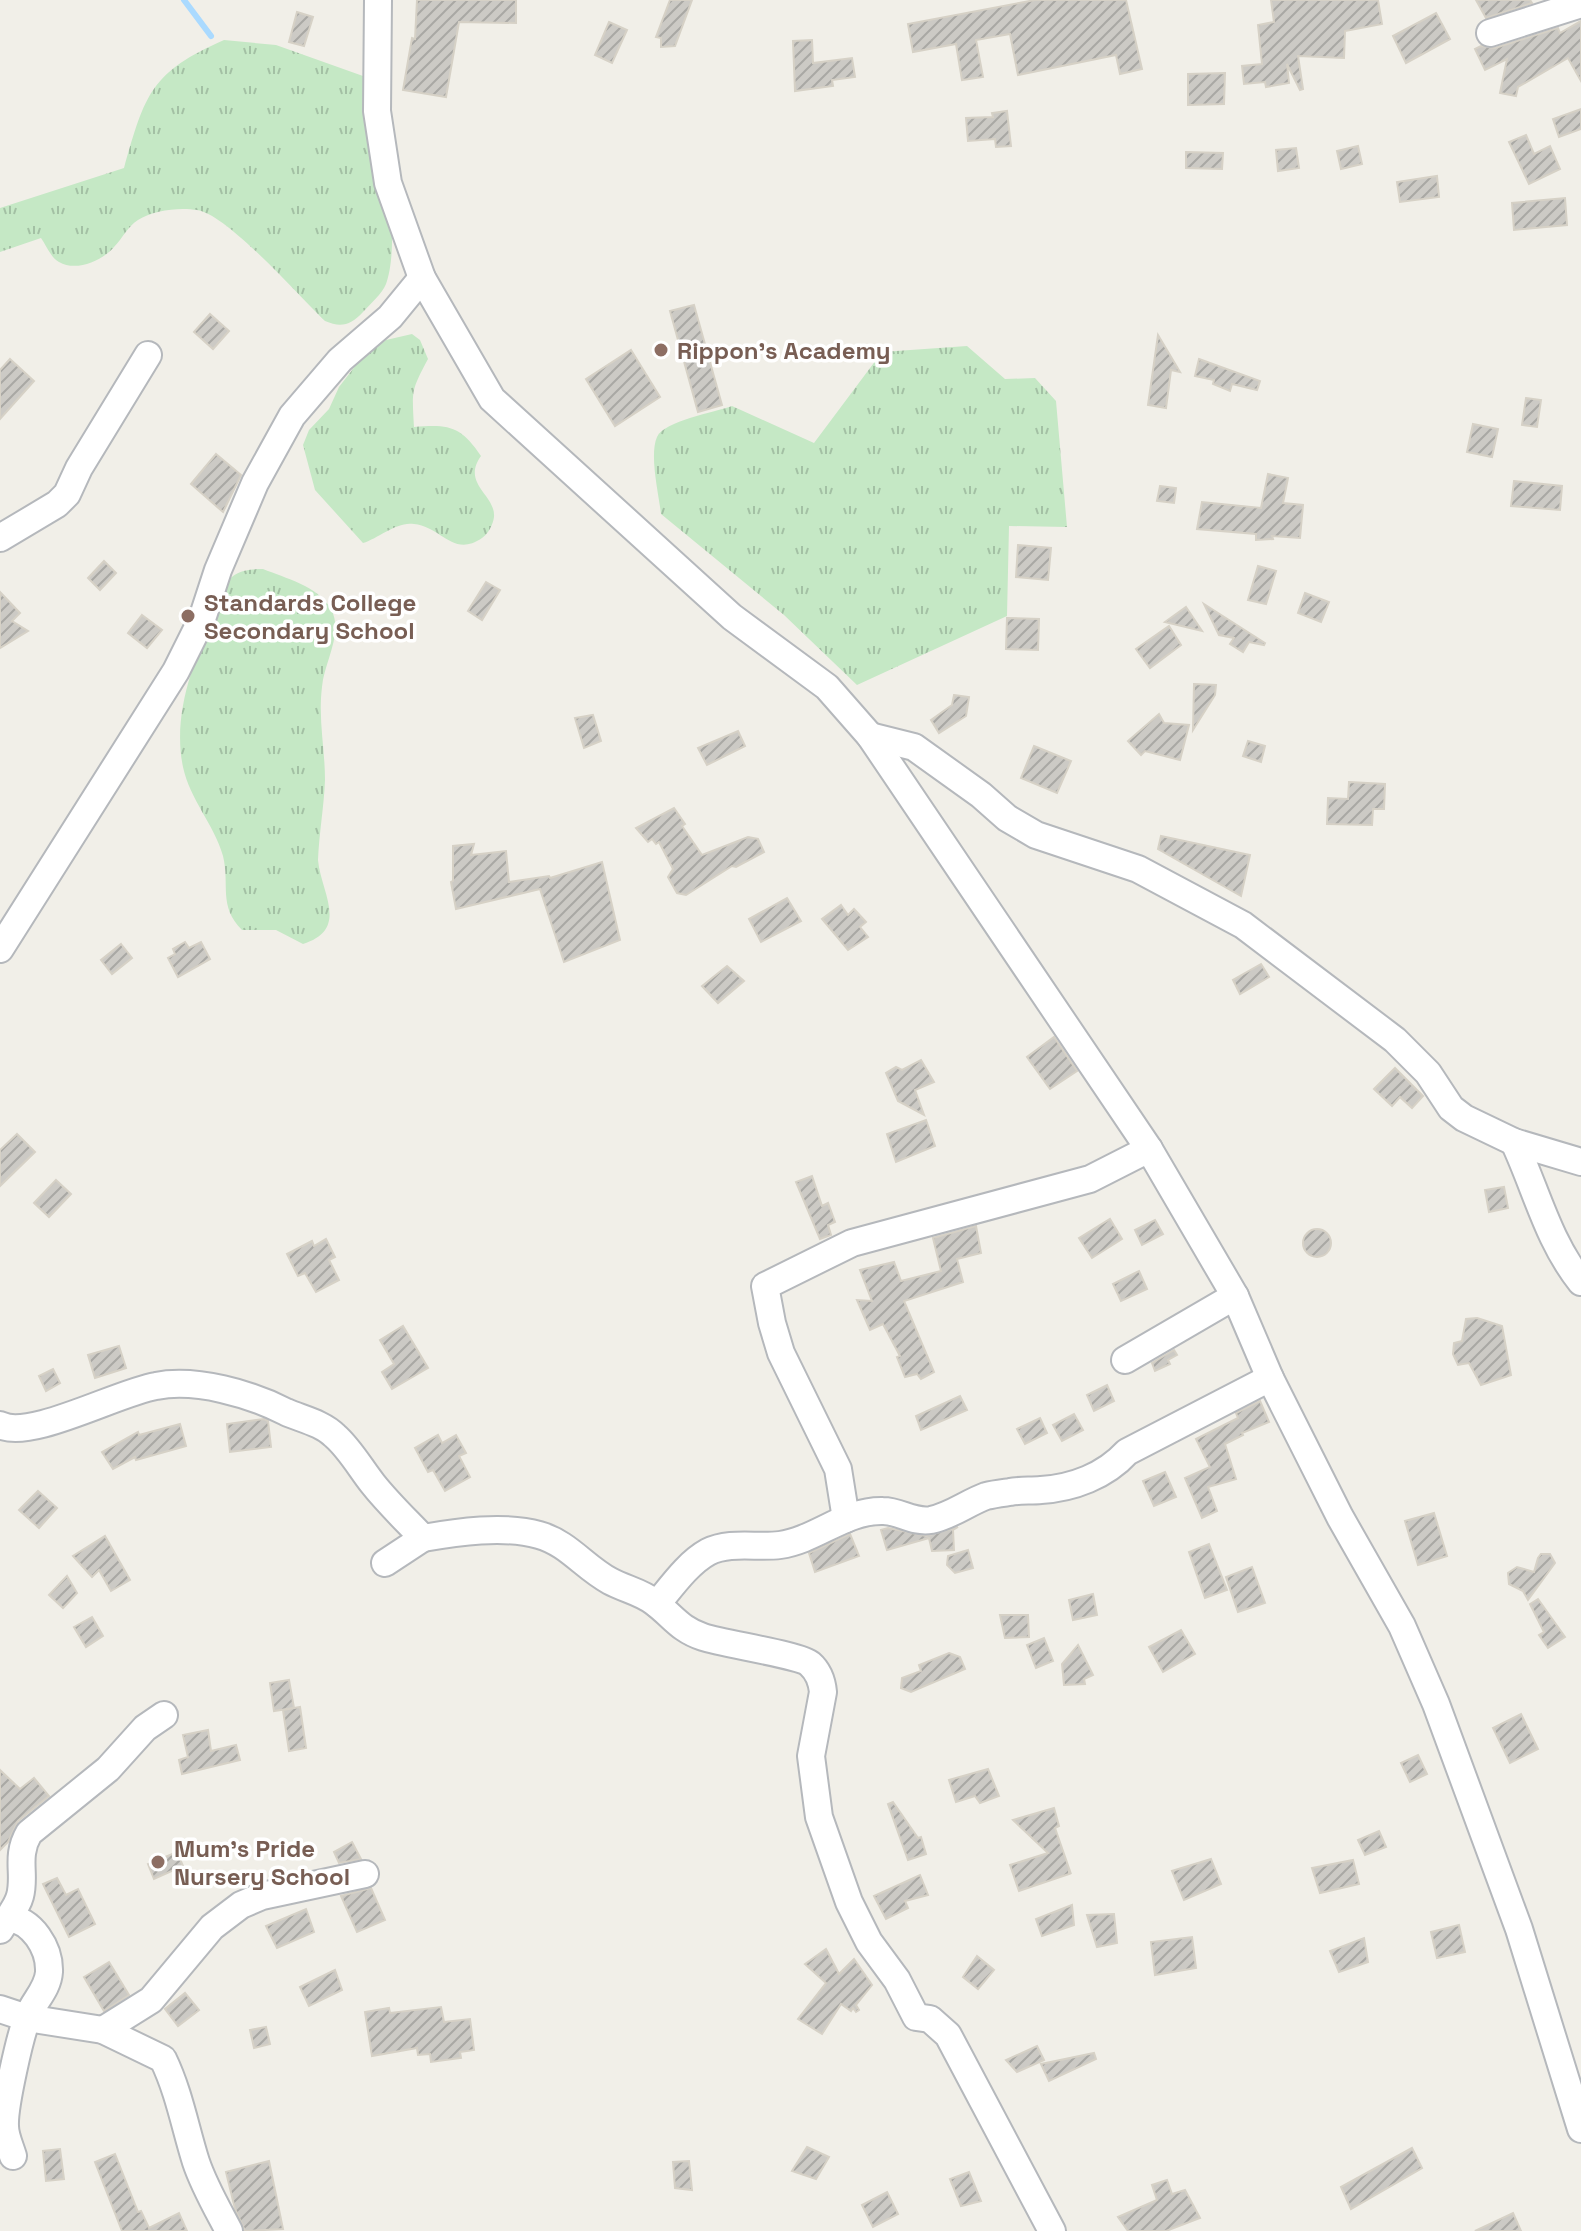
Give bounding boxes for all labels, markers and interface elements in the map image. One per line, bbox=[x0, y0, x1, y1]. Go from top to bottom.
place label: Rippon's Academy bbox=[677, 335, 891, 366]
marker: Rippon's Academy bbox=[652, 341, 670, 359]
place label: Standards College Secondary School bbox=[204, 587, 416, 646]
marker: Standards College Secondary School bbox=[179, 607, 197, 625]
place label: Mum's Pride Nursery School bbox=[174, 1833, 350, 1892]
marker: Mum's Pride Nursery School bbox=[149, 1853, 167, 1871]

